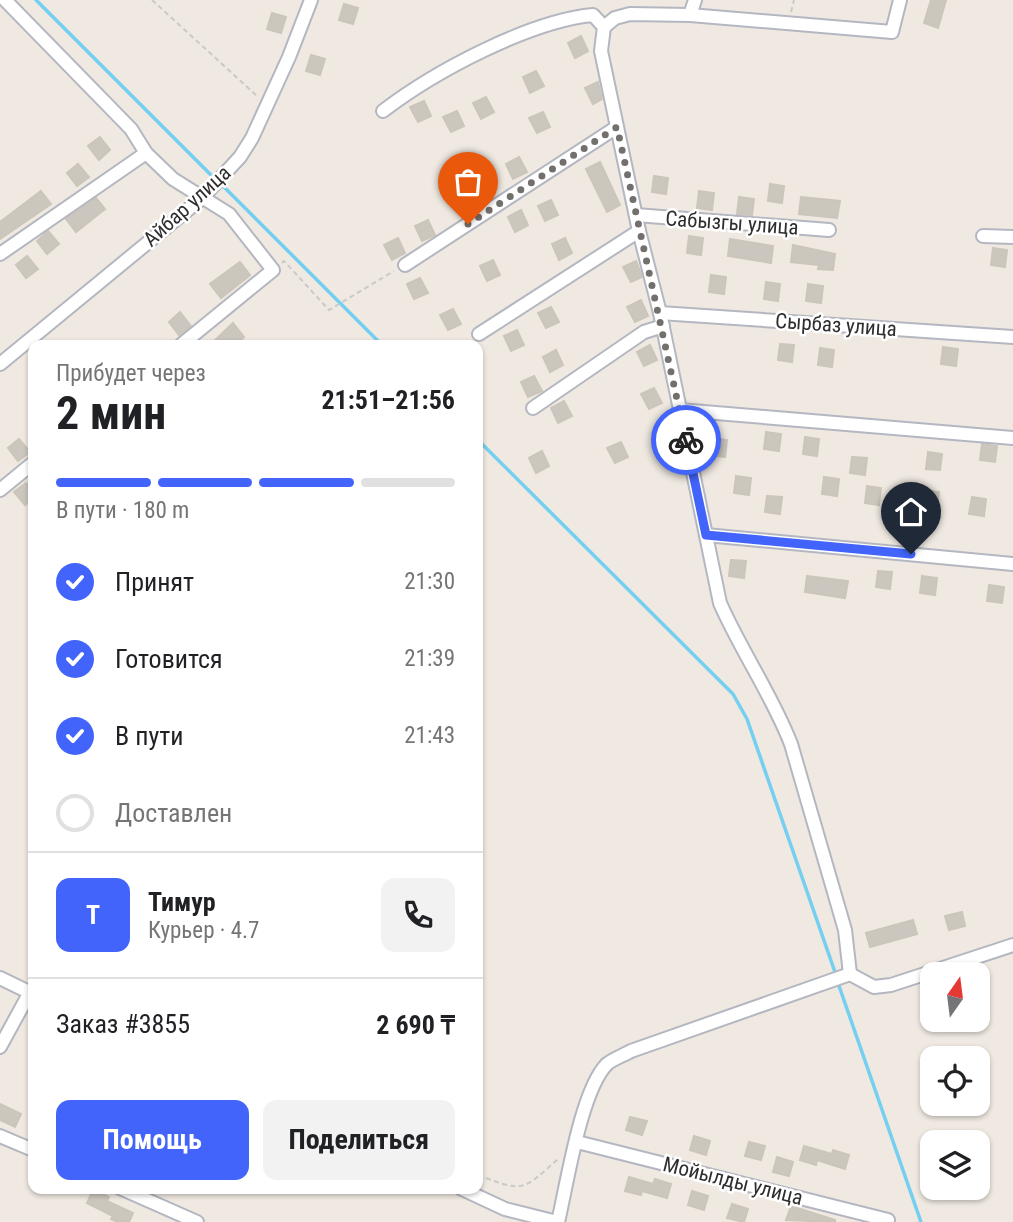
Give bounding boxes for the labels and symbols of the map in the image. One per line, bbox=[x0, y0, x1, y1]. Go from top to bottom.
pin bbox=[438, 152, 498, 224]
street label: Айбар улица bbox=[138, 161, 236, 251]
street label: Сабызгы улица bbox=[665, 206, 799, 240]
street label: Сырбаз улица bbox=[774, 309, 898, 341]
courier bbox=[651, 405, 721, 475]
pin bbox=[881, 482, 941, 554]
north arrow bbox=[920, 962, 990, 1032]
street label: Мойылды улица bbox=[661, 1152, 805, 1210]

